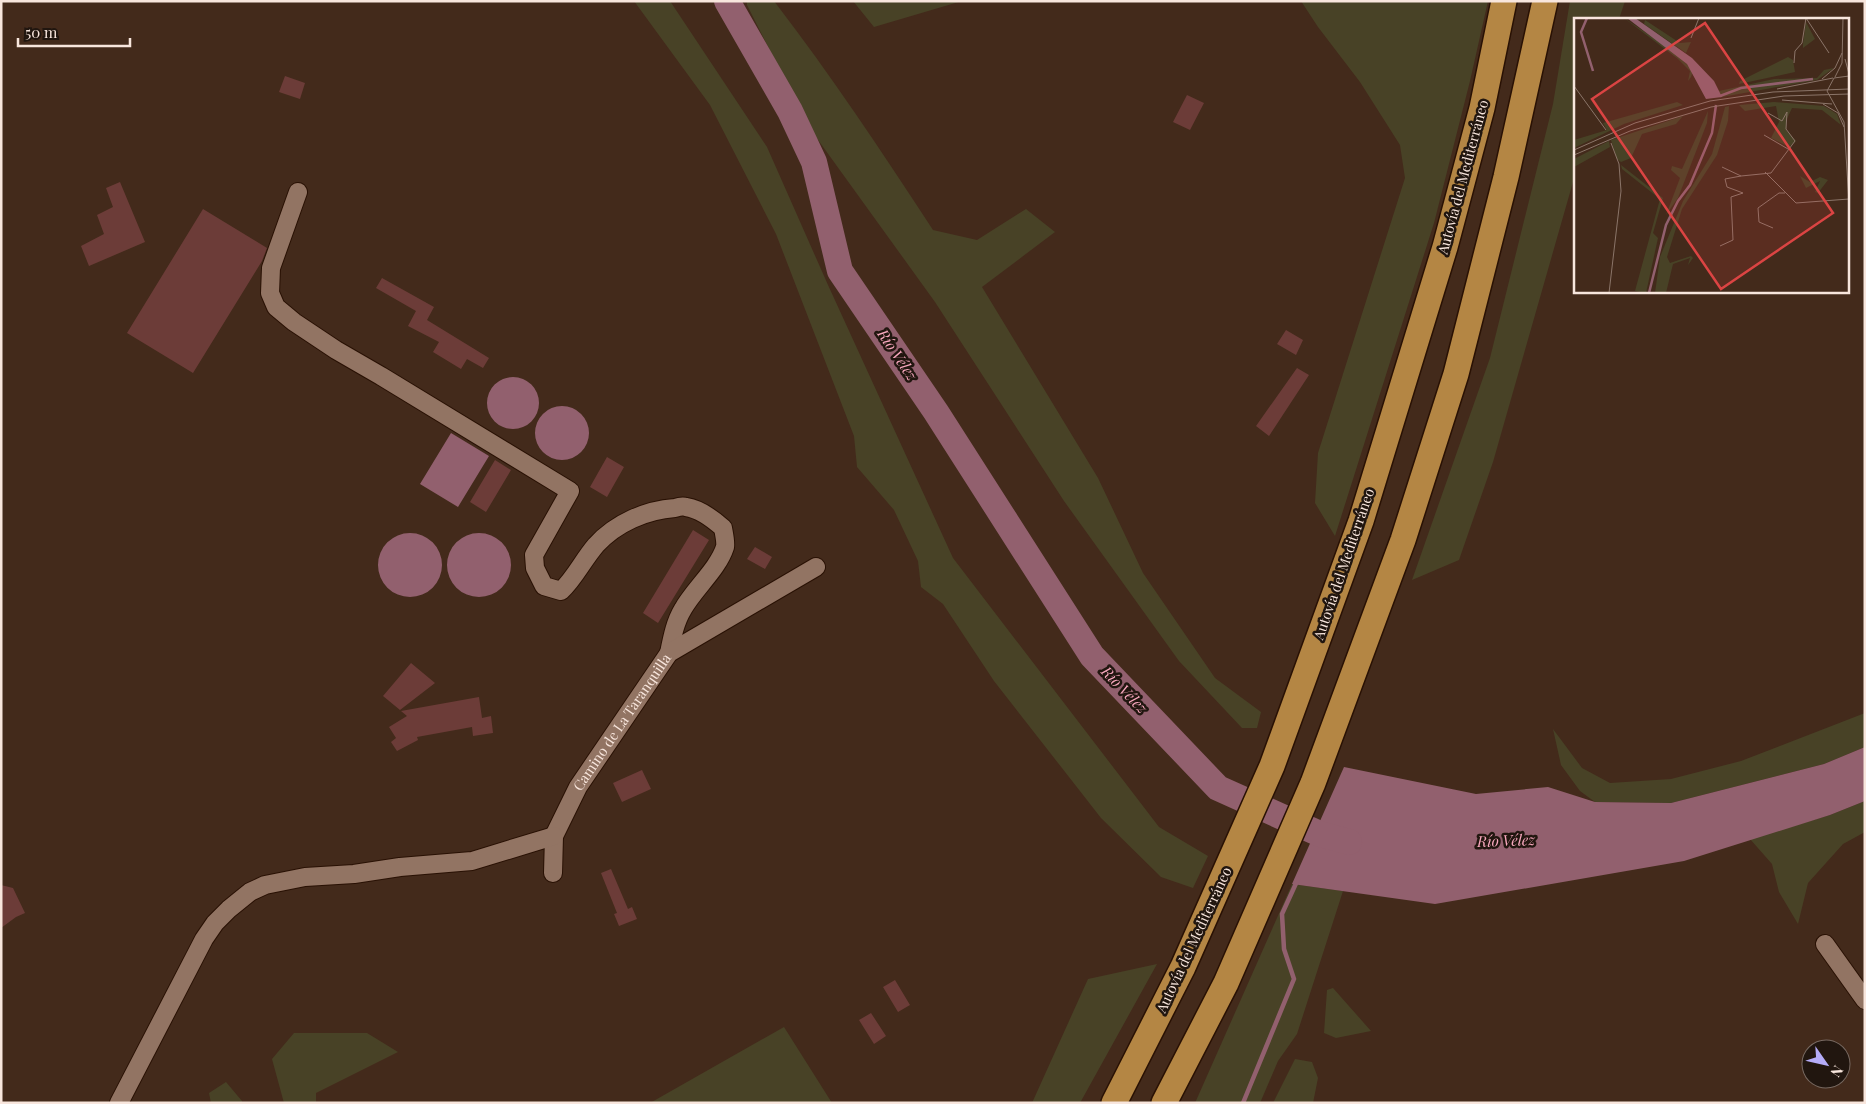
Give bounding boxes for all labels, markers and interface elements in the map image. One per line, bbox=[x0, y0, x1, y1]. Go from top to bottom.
scale bar bbox=[18, 15, 130, 47]
inset map bbox=[1574, 18, 1848, 292]
text: 50 m bbox=[25, 22, 58, 42]
street label: Autovía del Mediterráneo bbox=[1433, 97, 1492, 257]
water label: Río Vélez bbox=[873, 324, 923, 385]
street label: Autovía del Mediterráneo bbox=[1308, 485, 1378, 643]
street label: Camino de La Taranquilla bbox=[568, 650, 675, 794]
water label: Río Vélez bbox=[1097, 661, 1153, 718]
water label: Río Vélez bbox=[1476, 829, 1537, 851]
street label: Autovía del Mediterráneo bbox=[1151, 863, 1236, 1017]
north arrow bbox=[1801, 1039, 1851, 1089]
text: N bbox=[1826, 1062, 1848, 1081]

